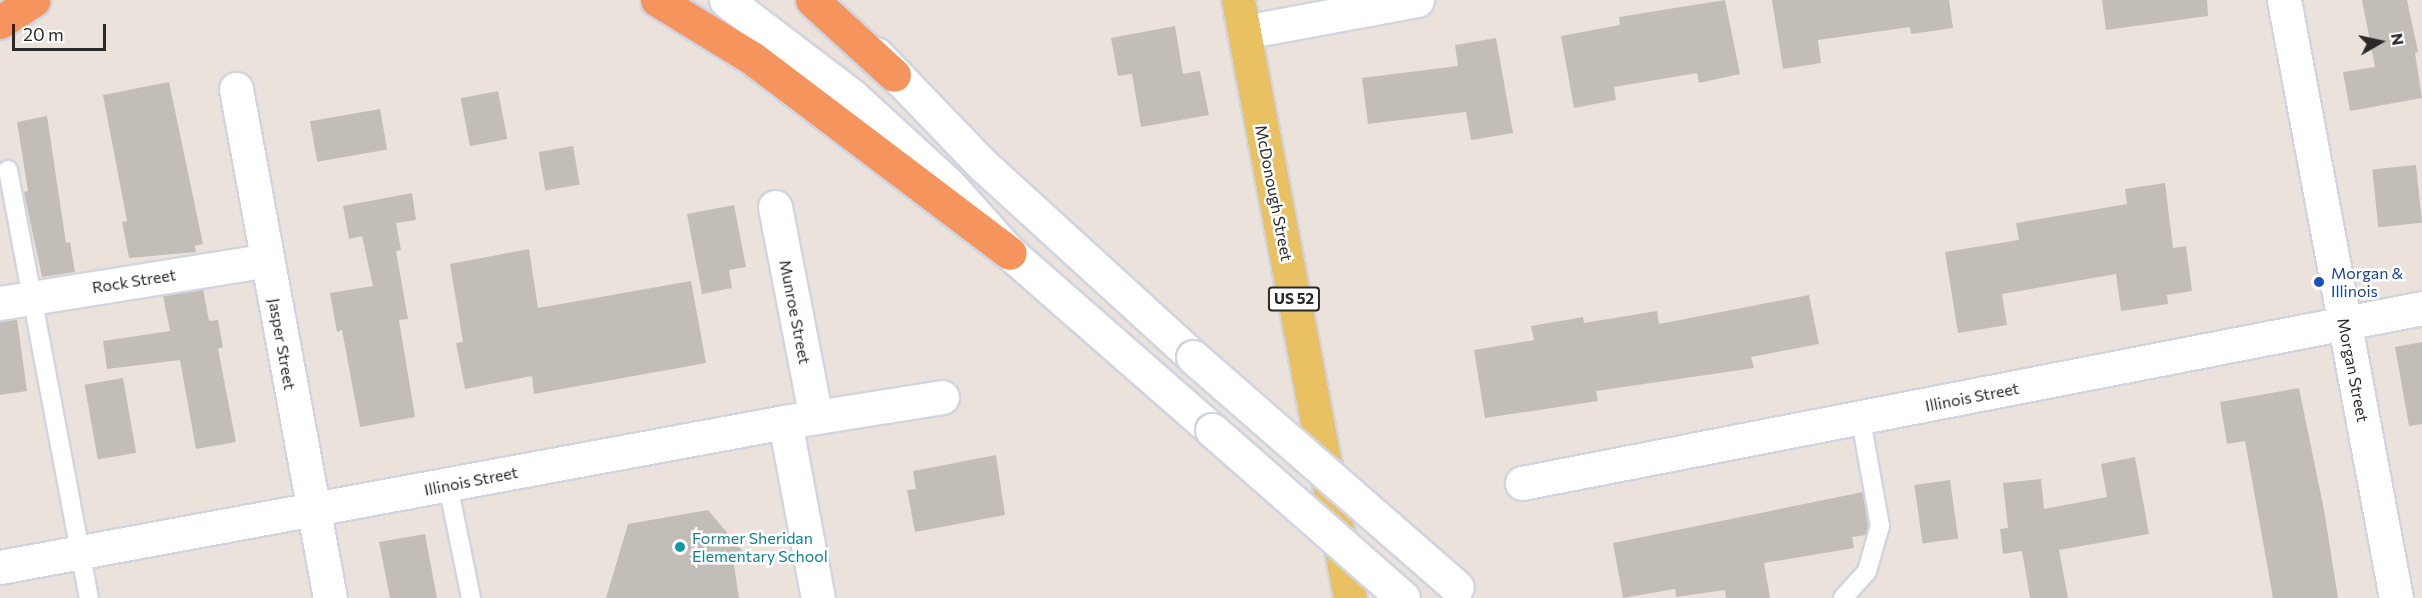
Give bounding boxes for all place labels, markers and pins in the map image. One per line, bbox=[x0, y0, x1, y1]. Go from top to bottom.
place label: Morgan & Illinois bbox=[2331, 263, 2403, 301]
marker: Morgan & Illinois bbox=[2312, 275, 2326, 289]
place label: Former Sheridan Elementary School bbox=[692, 528, 828, 566]
marker: Former Sheridan Elementary School bbox=[673, 540, 687, 554]

